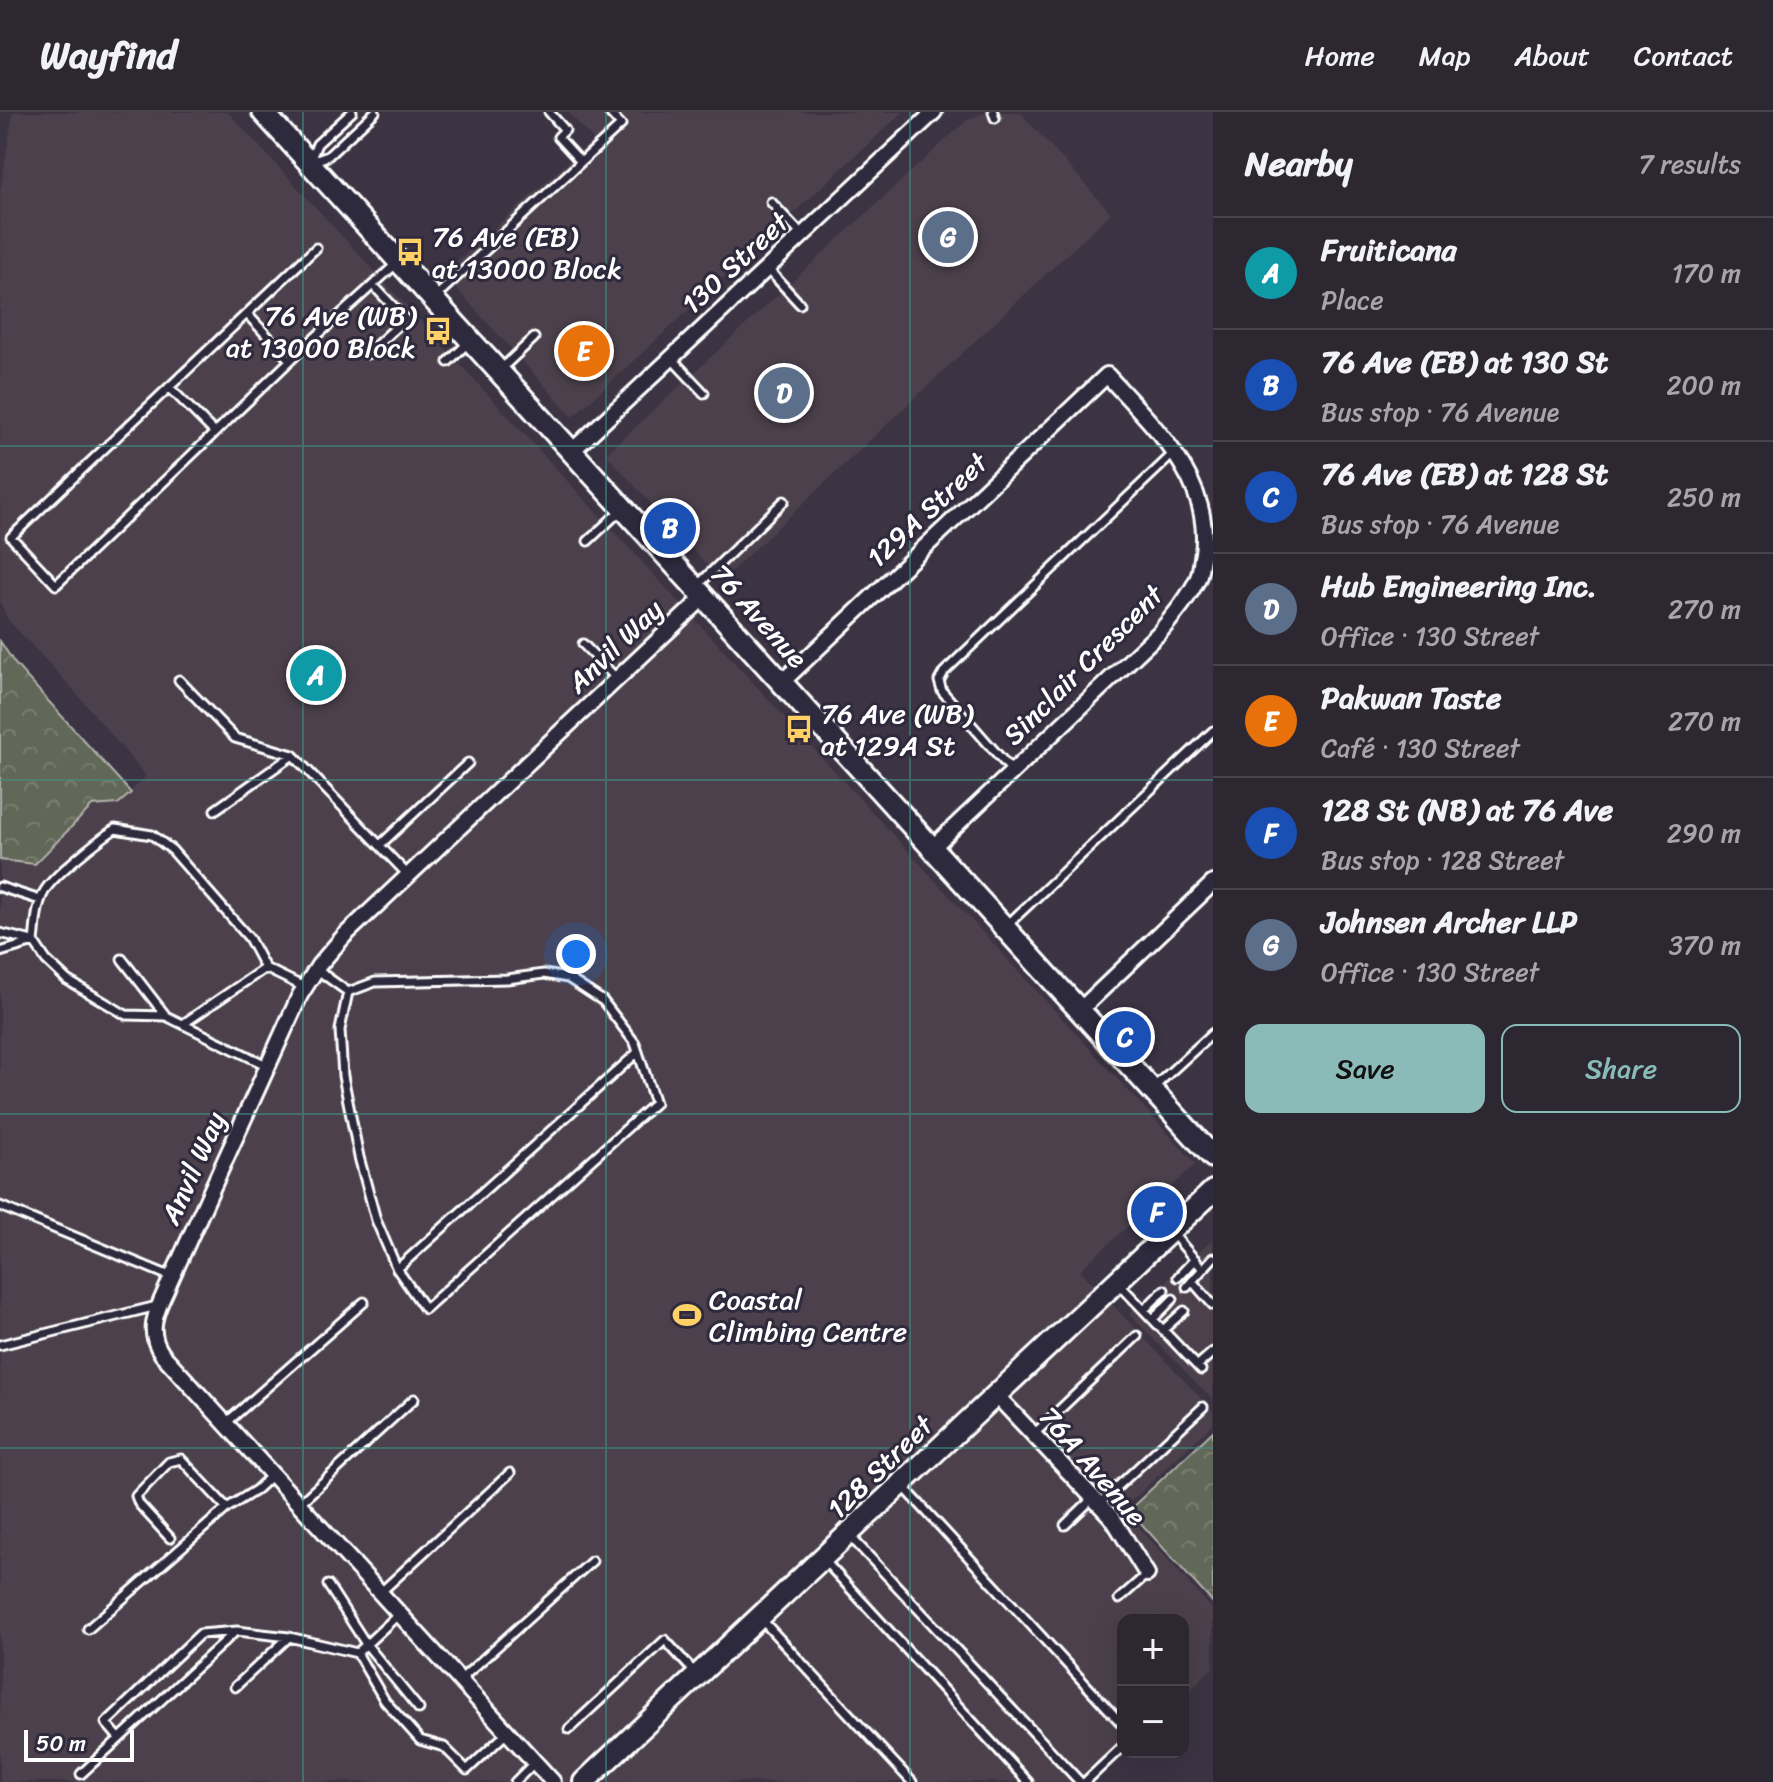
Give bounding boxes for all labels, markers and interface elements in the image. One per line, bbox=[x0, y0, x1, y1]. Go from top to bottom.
text: Wayfind bbox=[40, 22, 177, 89]
text: Home bbox=[1305, 31, 1375, 80]
text: Map bbox=[1419, 31, 1470, 80]
text: About bbox=[1514, 31, 1590, 80]
text: Contact bbox=[1634, 31, 1733, 80]
text: Nearby bbox=[1245, 134, 1353, 194]
text: 7 results bbox=[1639, 141, 1741, 187]
street label: 130 Street bbox=[669, 198, 802, 327]
pin: G bbox=[922, 207, 974, 267]
place label: 76 Ave (EB) at 13000 Block bbox=[432, 212, 622, 293]
text: Fruiticana bbox=[1321, 223, 1457, 277]
bus stop icon: 76 Ave (EB) at 13000 Block bbox=[395, 237, 425, 267]
text: A bbox=[1262, 250, 1280, 296]
text: 170 m bbox=[1672, 250, 1741, 296]
text: Place bbox=[1321, 277, 1384, 323]
place label: 76 Ave (WB) at 13000 Block bbox=[226, 291, 417, 372]
bus stop icon: 76 Ave (WB) at 13000 Block bbox=[423, 316, 453, 346]
pin: E bbox=[558, 321, 610, 381]
text: 76 Ave (EB) at 130 St bbox=[1321, 335, 1608, 389]
text: B bbox=[1263, 362, 1279, 408]
text: 200 m bbox=[1666, 362, 1741, 408]
pin: D bbox=[758, 363, 810, 423]
text: Bus stop · 76 Avenue bbox=[1321, 389, 1559, 435]
street label: 129A Street bbox=[855, 439, 1001, 580]
text: 76 Ave (EB) at 128 St bbox=[1321, 447, 1608, 501]
text: C bbox=[1263, 474, 1279, 520]
text: 250 m bbox=[1667, 474, 1741, 520]
pin: B bbox=[644, 498, 696, 558]
text: Bus stop · 76 Avenue bbox=[1321, 501, 1559, 547]
street label: 76 Avenue bbox=[698, 552, 820, 680]
text: Hub Engineering Inc. bbox=[1321, 559, 1597, 613]
street label: Sinclair Crescent bbox=[991, 571, 1177, 757]
street label: Anvil Way bbox=[554, 586, 675, 706]
text: D bbox=[1263, 586, 1279, 632]
text: 270 m bbox=[1668, 586, 1741, 632]
text: Office · 130 Street bbox=[1321, 613, 1539, 659]
pin: A bbox=[290, 645, 342, 705]
text: Pakwan Taste bbox=[1321, 671, 1501, 725]
place label: 76 Ave (WB) at 129A St bbox=[821, 689, 974, 770]
text: E bbox=[1264, 698, 1278, 744]
text: 270 m bbox=[1668, 698, 1741, 744]
bus stop icon: 76 Ave (WB) at 129A St bbox=[784, 714, 814, 744]
text: Café · 130 Street bbox=[1321, 725, 1520, 771]
text: 128 St (NB) at 76 Ave bbox=[1321, 783, 1613, 837]
text: F bbox=[1264, 810, 1278, 856]
text: 290 m bbox=[1667, 810, 1741, 856]
text: Bus stop · 128 Street bbox=[1321, 837, 1564, 883]
text: Johnsen Archer LLP bbox=[1321, 895, 1577, 949]
text: G bbox=[1263, 922, 1279, 968]
text: 370 m bbox=[1669, 922, 1741, 968]
your location bbox=[556, 934, 596, 974]
text: Office · 130 Street bbox=[1321, 949, 1539, 995]
pin: C bbox=[1099, 1007, 1151, 1067]
button: Save bbox=[1245, 1024, 1485, 1113]
button: Share bbox=[1501, 1024, 1741, 1113]
street label: Anvil Way bbox=[146, 1103, 240, 1234]
pin: F bbox=[1131, 1182, 1183, 1242]
place label: Coastal Climbing Centre bbox=[709, 1275, 907, 1356]
sports icon: Coastal Climbing Centre bbox=[672, 1300, 702, 1330]
street label: 76A Avenue bbox=[1026, 1395, 1160, 1537]
street label: 128 Street bbox=[815, 1402, 946, 1531]
map controls bbox=[1117, 1614, 1189, 1758]
button: + bbox=[1117, 1614, 1189, 1686]
button: − bbox=[1117, 1686, 1189, 1758]
text: 50 m bbox=[36, 1724, 86, 1763]
scale bar bbox=[24, 1726, 134, 1762]

